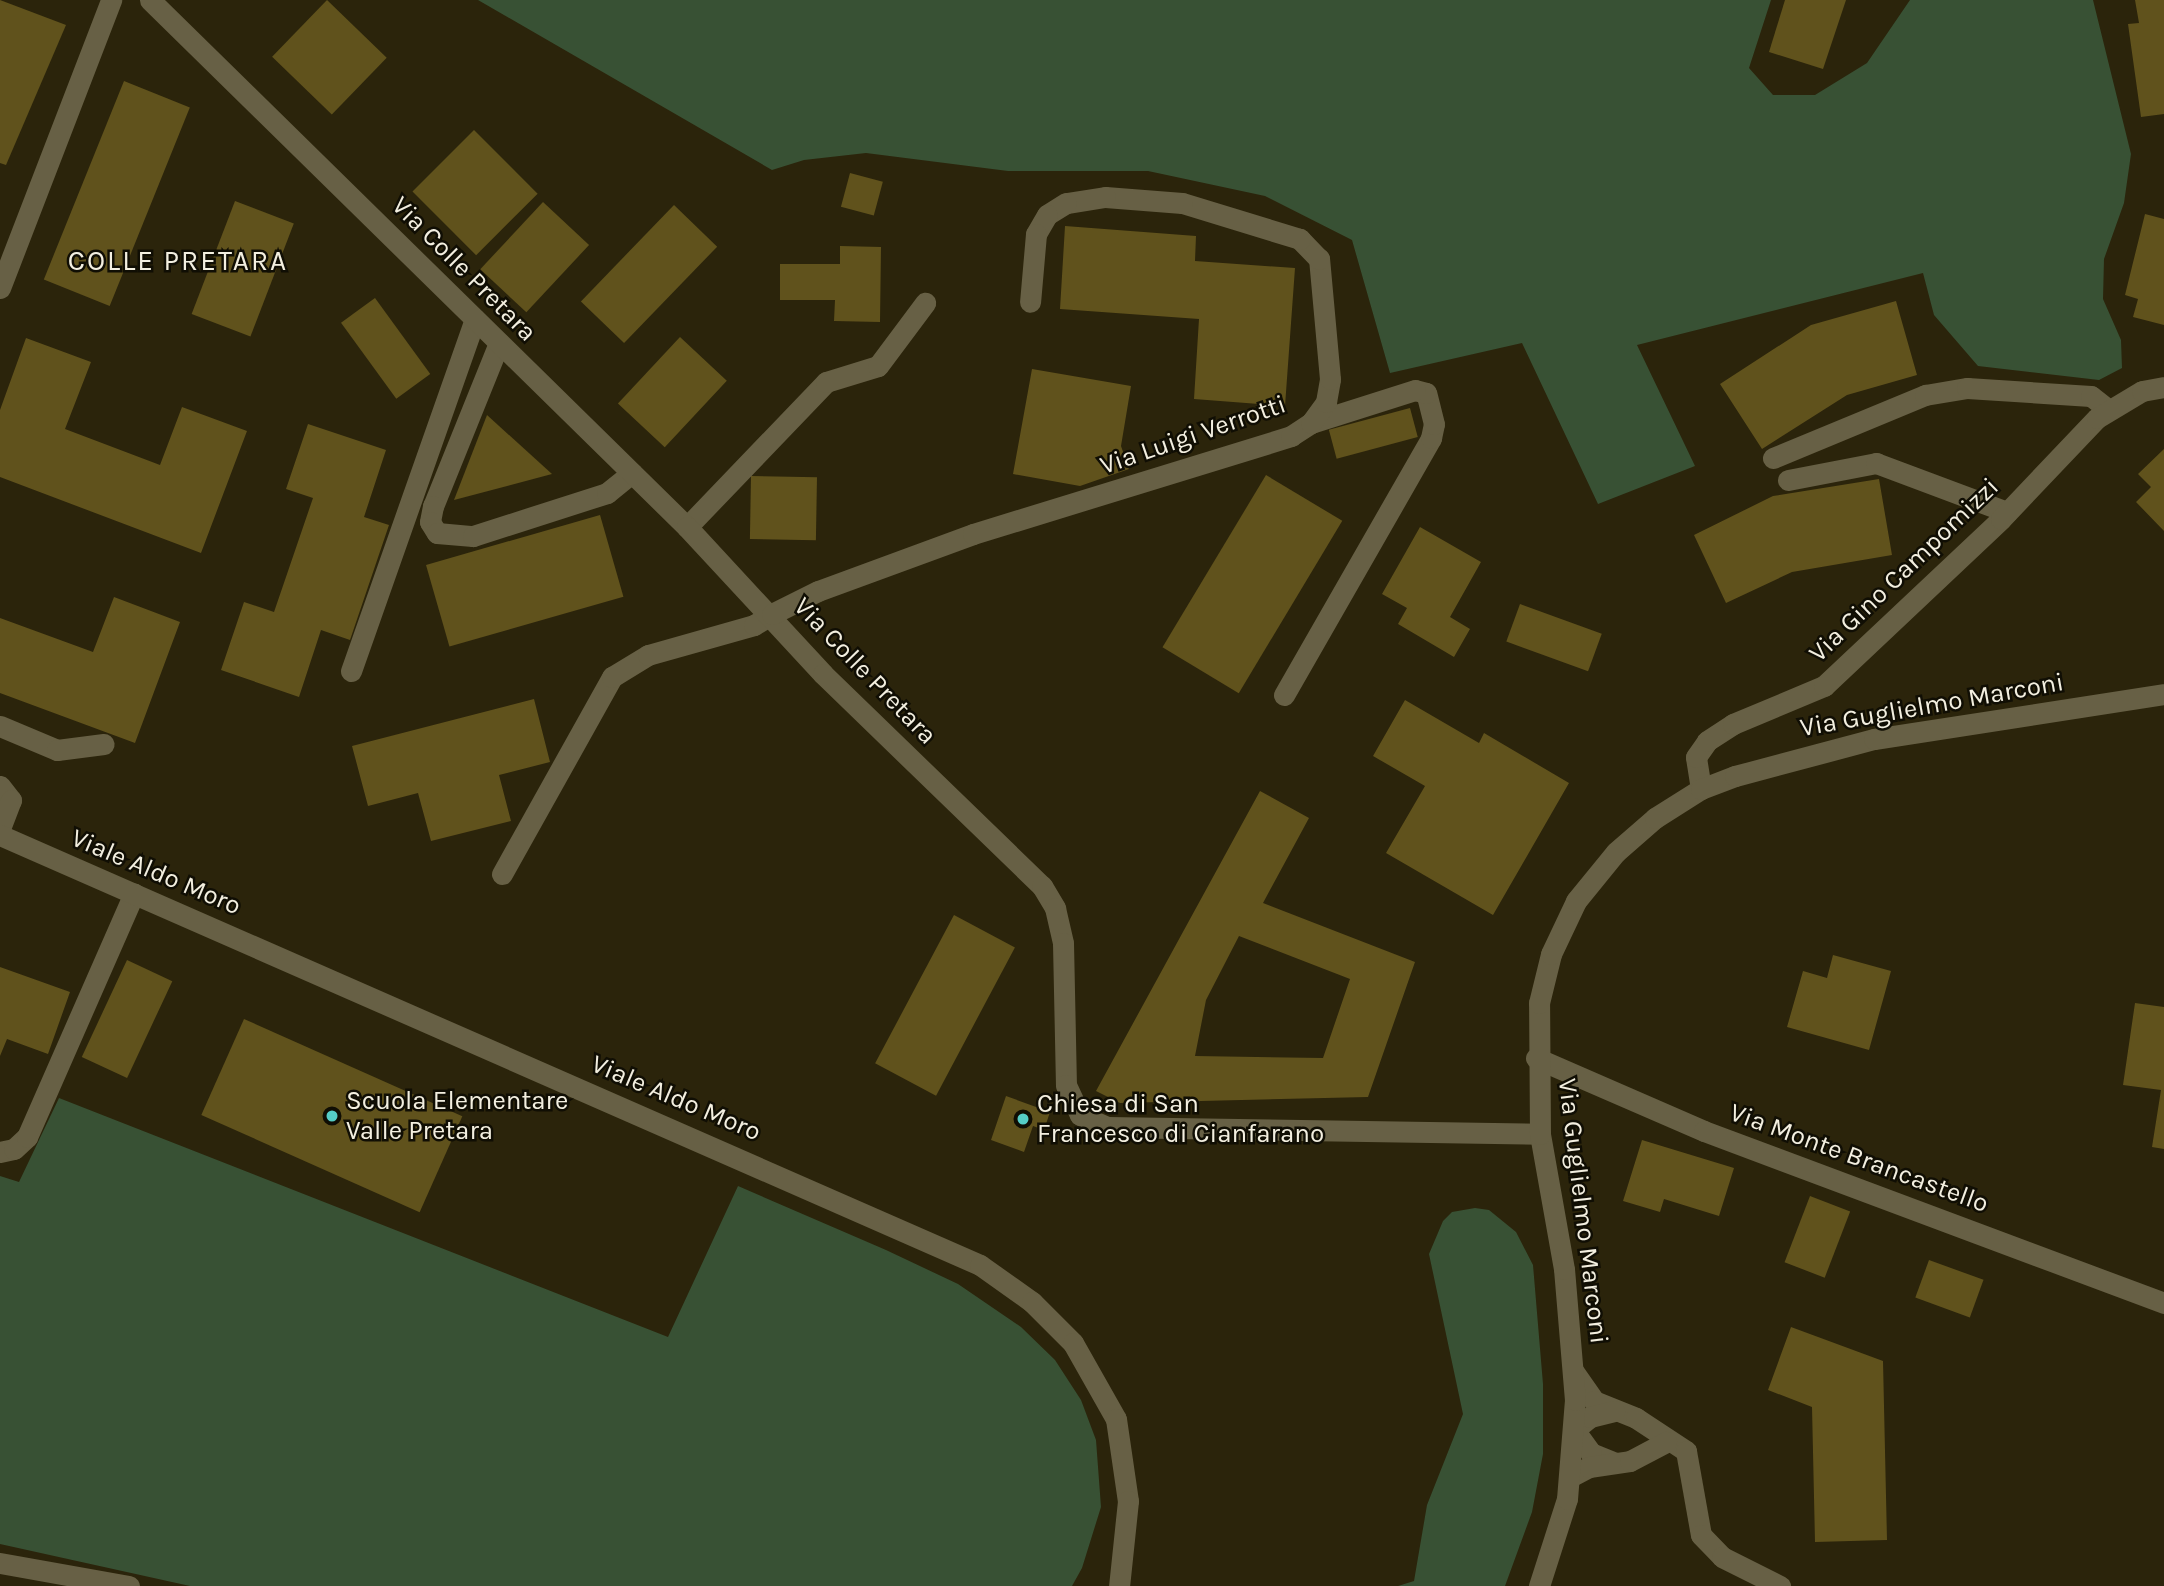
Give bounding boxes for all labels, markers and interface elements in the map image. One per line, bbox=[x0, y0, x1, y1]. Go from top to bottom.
street label: Via Colle Pretara bbox=[385, 190, 543, 348]
district label: COLLE PRETARA bbox=[69, 244, 287, 278]
street label: Via Luigi Verrotti bbox=[1096, 389, 1290, 481]
street label: Via Gino Campomizzi bbox=[1803, 471, 2005, 669]
street label: Via Colle Pretara bbox=[787, 591, 943, 751]
street label: Via Guglielmo Marconi bbox=[1798, 666, 2066, 744]
street label: Viale Aldo Moro bbox=[66, 822, 246, 922]
street label: Viale Aldo Moro bbox=[586, 1048, 766, 1148]
street label: Via Guglielmo Marconi bbox=[1551, 1077, 1615, 1345]
place label: Scuola Elementare Valle Pretara bbox=[346, 1085, 568, 1146]
place label: Chiesa di San Francesco di Cianfarano bbox=[1037, 1088, 1324, 1150]
street label: Via Monte Brancastello bbox=[1725, 1097, 1993, 1219]
marker: Scuola Elementare Valle Pretara bbox=[324, 1108, 340, 1124]
marker: Chiesa di San Francesco di Cianfarano bbox=[1015, 1111, 1031, 1127]

